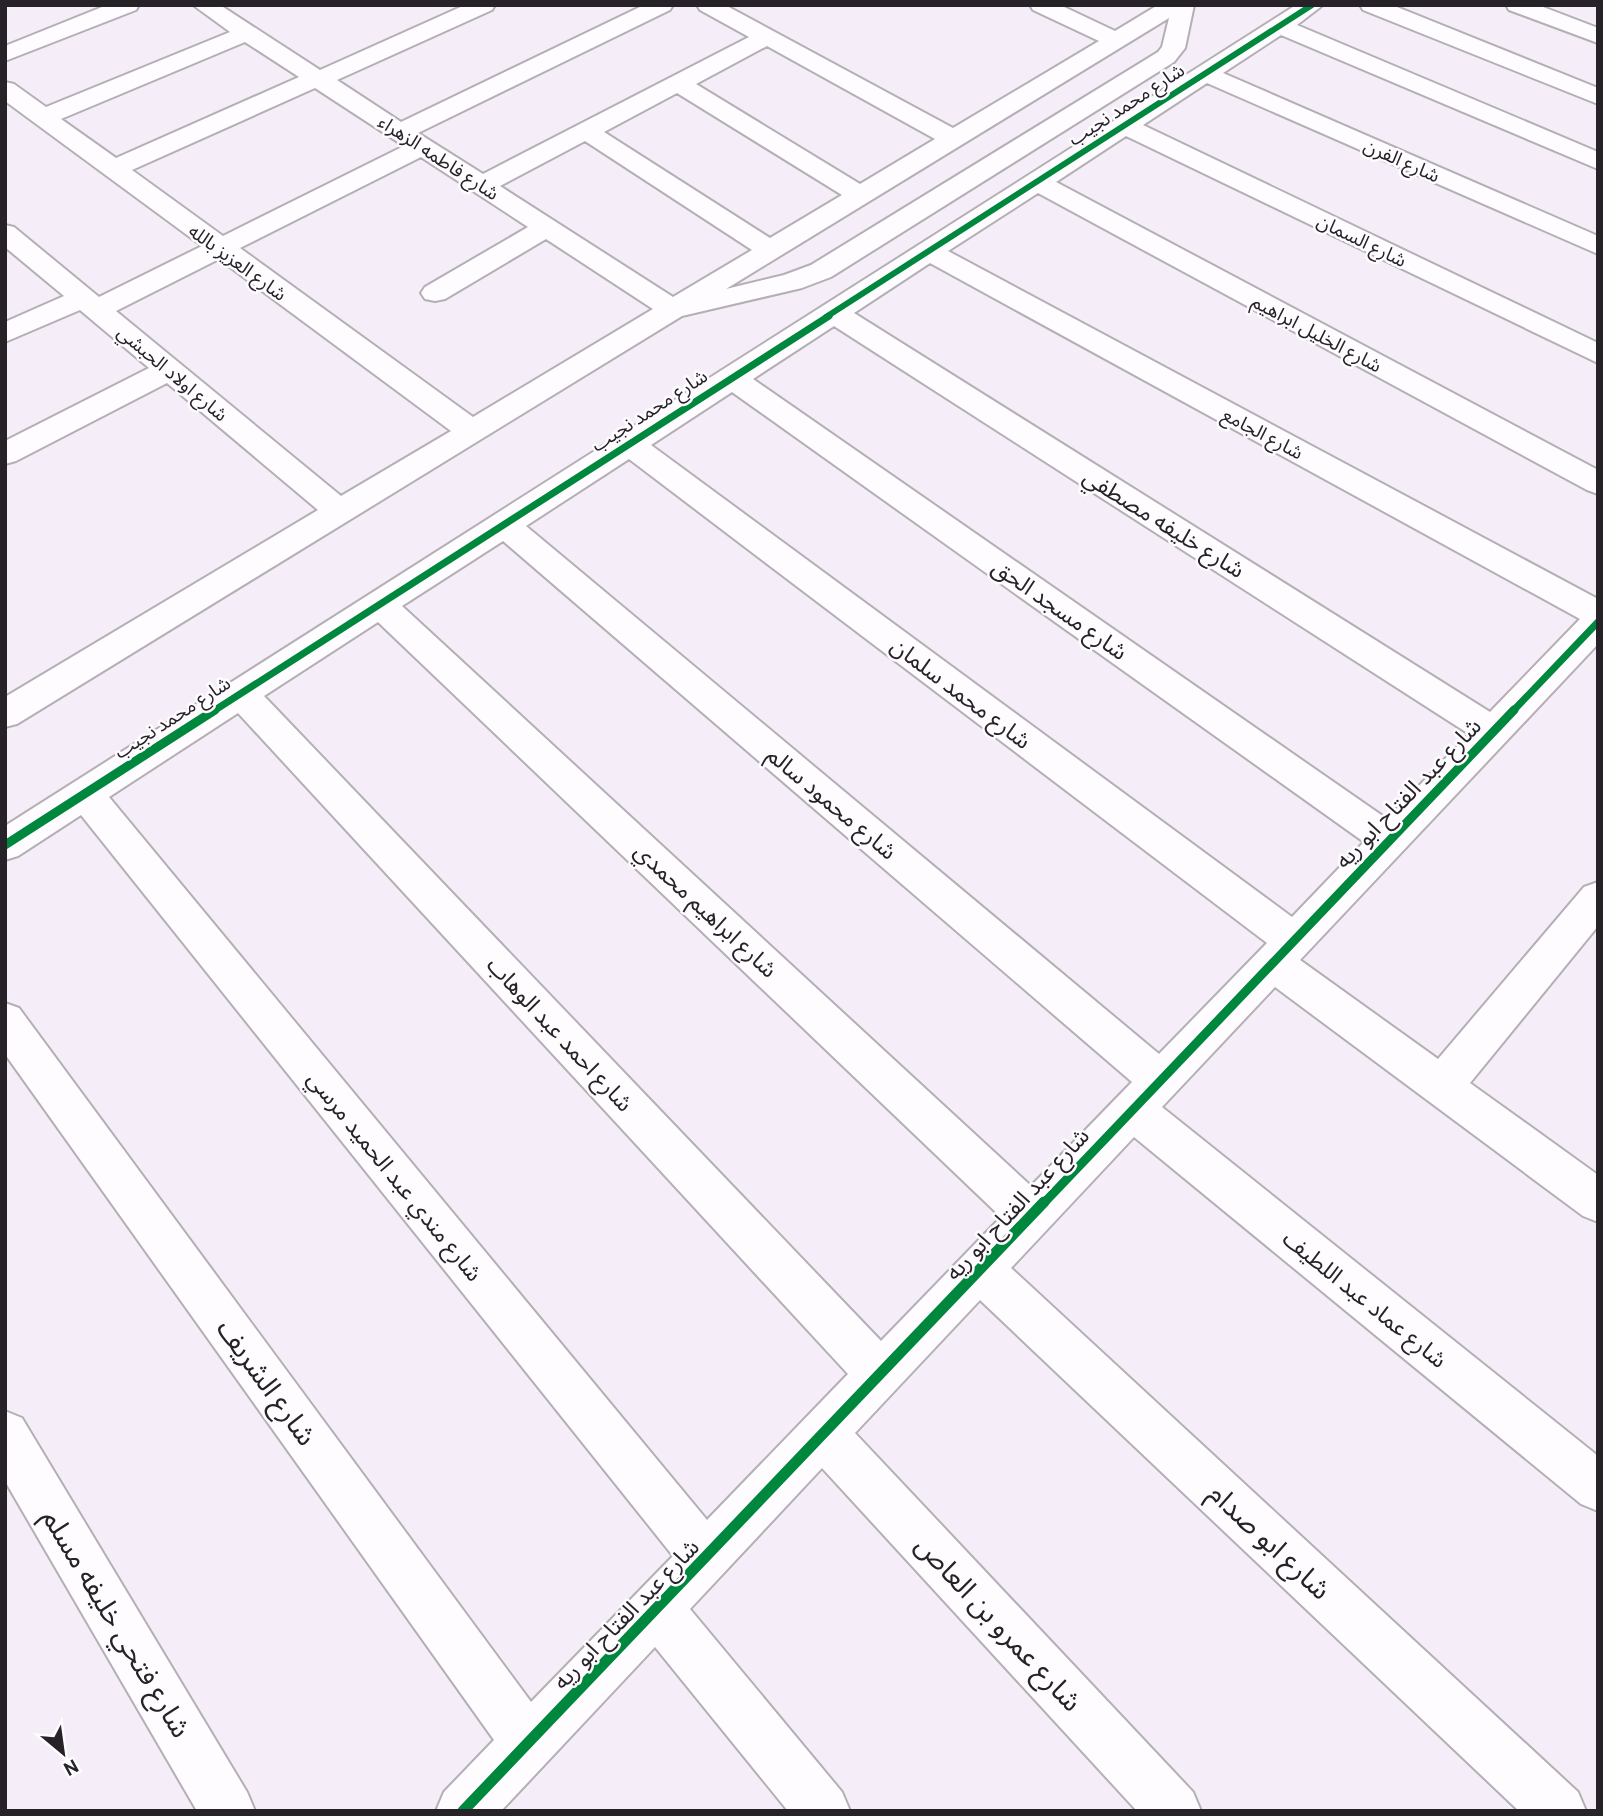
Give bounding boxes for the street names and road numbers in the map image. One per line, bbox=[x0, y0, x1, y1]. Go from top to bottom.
street label: شارع محمد نجيب bbox=[1064, 58, 1190, 152]
street label: شارع فاطمه الزهراء bbox=[373, 110, 503, 207]
street label: شارع الفرن bbox=[1359, 134, 1443, 189]
street label: شارع السمان bbox=[1313, 209, 1410, 274]
street label: شارع العزيز بالله bbox=[183, 219, 291, 307]
street label: شارع الخليل ابراهيم bbox=[1247, 290, 1386, 380]
street label: شارع اولاد الحبشي bbox=[111, 321, 233, 429]
street label: شارع محمد نجيب bbox=[587, 364, 713, 458]
street label: شارع الجامع bbox=[1217, 403, 1307, 467]
street label: شارع خليفه مصطفي bbox=[1076, 462, 1250, 587]
street label: شارع مسجد الحق bbox=[985, 552, 1133, 668]
street label: شارع محمد سلمان bbox=[884, 631, 1037, 757]
street label: شارع محمد نجيب bbox=[110, 671, 236, 765]
street label: شارع عبد الفتاح ابو ريه bbox=[1329, 712, 1489, 876]
street label: شارع محمود سالم bbox=[760, 741, 903, 868]
street label: شارع ابراهيم محمدي bbox=[626, 837, 783, 986]
street label: شارع احمد عبد الوهاب bbox=[479, 951, 639, 1119]
street label: شارع مندي عبد الحميد مرسي bbox=[299, 1065, 489, 1289]
street label: شارع عبد الفتاح ابو ريه bbox=[939, 1122, 1097, 1288]
street label: شارع عماد عبد اللطيف bbox=[1275, 1224, 1453, 1376]
street label: شارع الشريف bbox=[207, 1312, 324, 1454]
street label: شارع ابو صدام bbox=[1199, 1476, 1338, 1609]
street label: شارع فتحي خليفه مسلم bbox=[31, 1503, 199, 1746]
street label: شارع عمرو بن العاص bbox=[906, 1528, 1089, 1721]
street label: شارع عبد الفتاح ابو ريه bbox=[547, 1533, 707, 1697]

